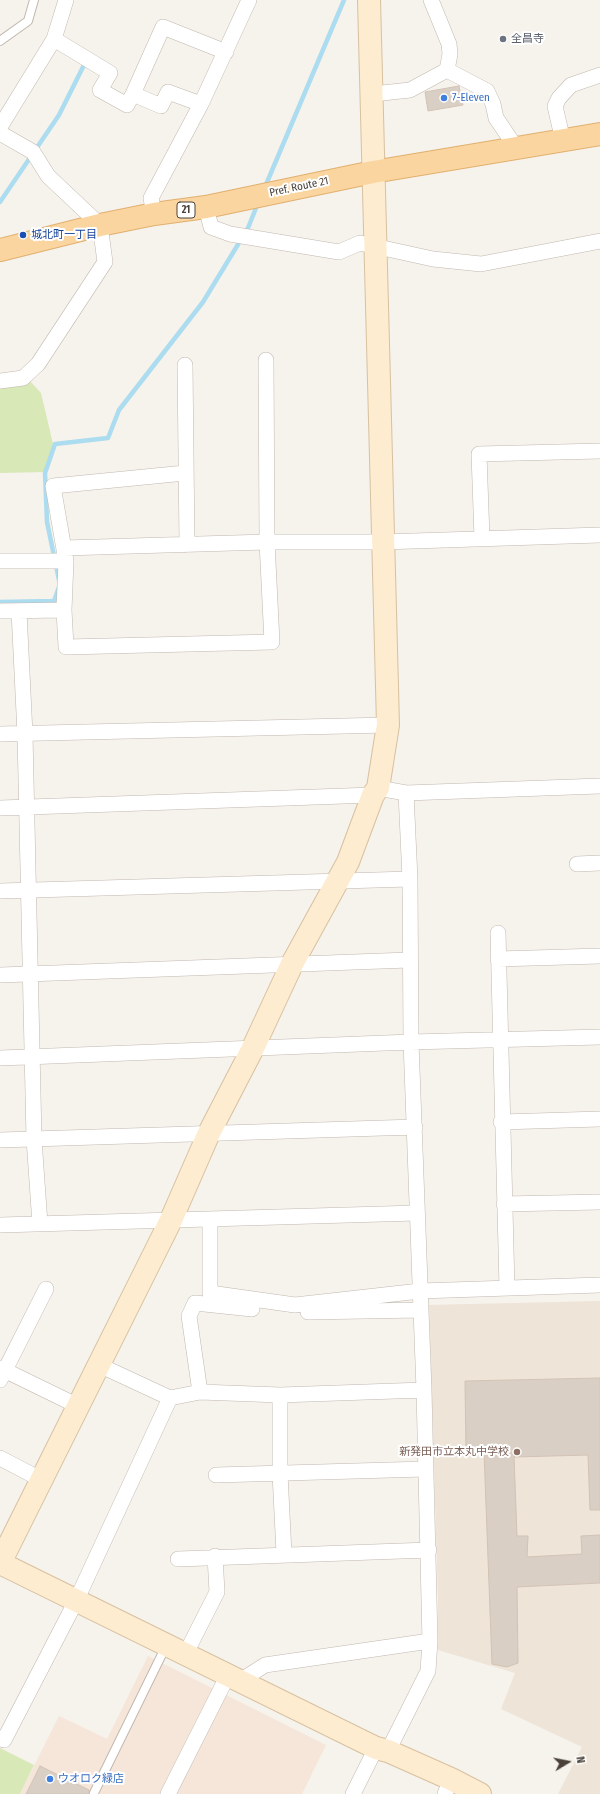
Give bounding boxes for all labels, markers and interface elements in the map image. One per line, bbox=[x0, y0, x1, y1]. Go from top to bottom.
place label: 全昌寺 bbox=[511, 32, 544, 46]
marker: 全昌寺 bbox=[498, 34, 508, 44]
place label: 7-Eleven bbox=[452, 91, 490, 105]
marker: 7-Eleven bbox=[439, 93, 449, 103]
street label: Pref. Route 21 bbox=[268, 174, 330, 200]
road number: 21 bbox=[177, 202, 195, 218]
place label: 城北町一丁目 bbox=[31, 228, 97, 242]
marker: 城北町一丁目 bbox=[18, 230, 28, 240]
place label: 新発田市立本丸中学校 bbox=[399, 1445, 509, 1459]
marker: 新発田市立本丸中学校 bbox=[512, 1447, 522, 1457]
north arrow bbox=[548, 1742, 588, 1782]
text: N bbox=[573, 1755, 587, 1764]
place label: ウオロク緑店 bbox=[58, 1772, 124, 1786]
marker: ウオロク緑店 bbox=[45, 1774, 55, 1784]

